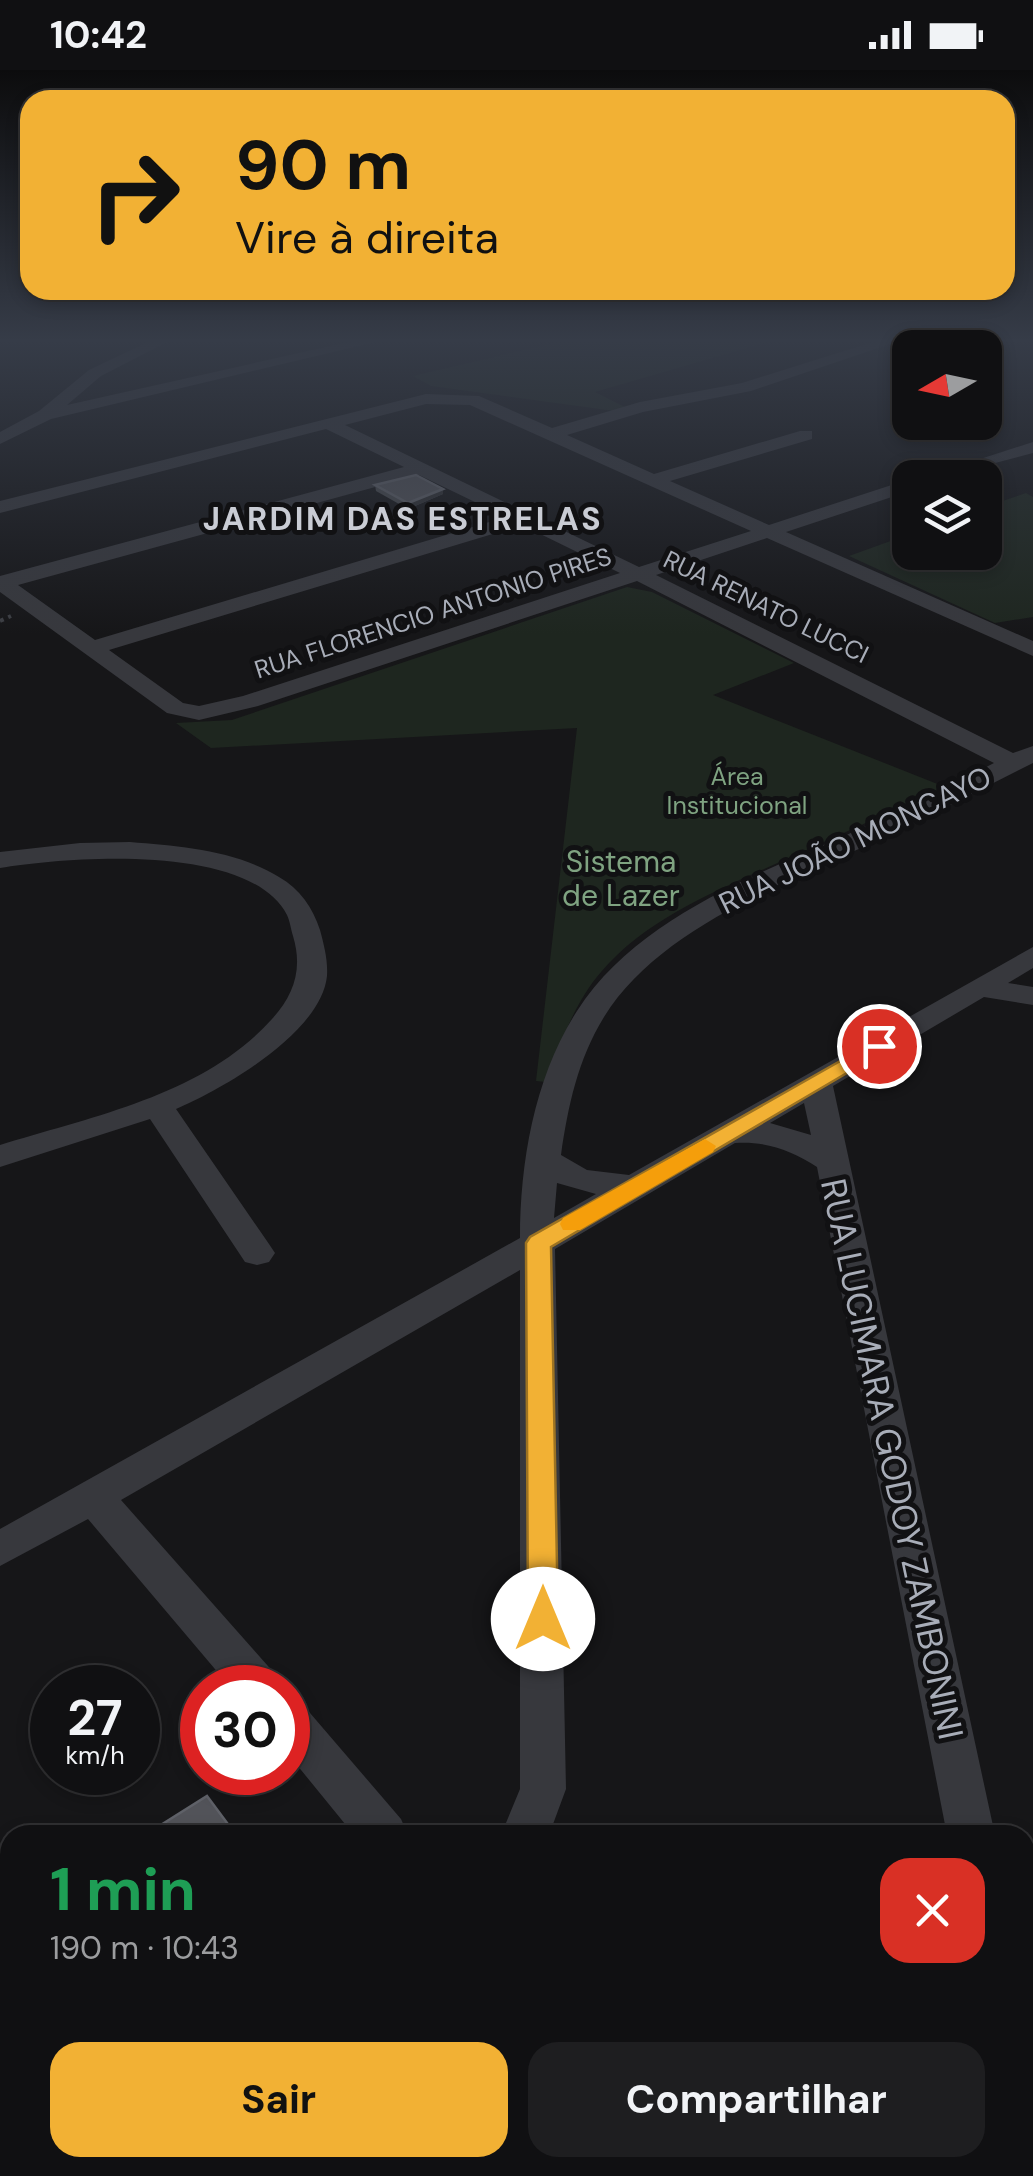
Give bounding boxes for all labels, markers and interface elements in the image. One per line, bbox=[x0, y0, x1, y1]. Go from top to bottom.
text: 10:42 bbox=[50, 10, 147, 60]
text: 90 m bbox=[235, 120, 411, 211]
icon: right bbox=[70, 130, 200, 260]
text: Vire à direita bbox=[235, 208, 499, 267]
north arrow bbox=[892, 330, 1002, 440]
map controls bbox=[892, 330, 1002, 570]
button: layers bbox=[892, 460, 1002, 570]
district label: JARDIM DAS ESTRELAS bbox=[203, 498, 603, 540]
street label: RUA FLORENCIO ANTONIO PIRES bbox=[250, 540, 616, 686]
street label: RUA RENATO LUCCI bbox=[658, 543, 874, 671]
street label: RUA JOÃO MONCAYO bbox=[712, 757, 998, 923]
park label: Área Institucional bbox=[667, 760, 807, 822]
park label: Sistema de Lazer bbox=[562, 842, 680, 915]
pin bbox=[837, 1004, 922, 1089]
icon: arrive bbox=[852, 1019, 907, 1074]
street label: RUA LUCIMARA GODOY ZAMBONINI bbox=[810, 1174, 974, 1744]
position arrow bbox=[491, 1567, 595, 1671]
speed limit sign: 30 bbox=[180, 1665, 310, 1795]
text: 27 bbox=[67, 1685, 123, 1751]
text: km/h bbox=[65, 1739, 125, 1772]
text: 1 min bbox=[50, 1850, 196, 1929]
button: close bbox=[880, 1858, 985, 1963]
text: 190 m · 10:43 bbox=[50, 1927, 239, 1969]
button: Sair bbox=[50, 2042, 508, 2157]
button: Compartilhar bbox=[528, 2042, 985, 2157]

